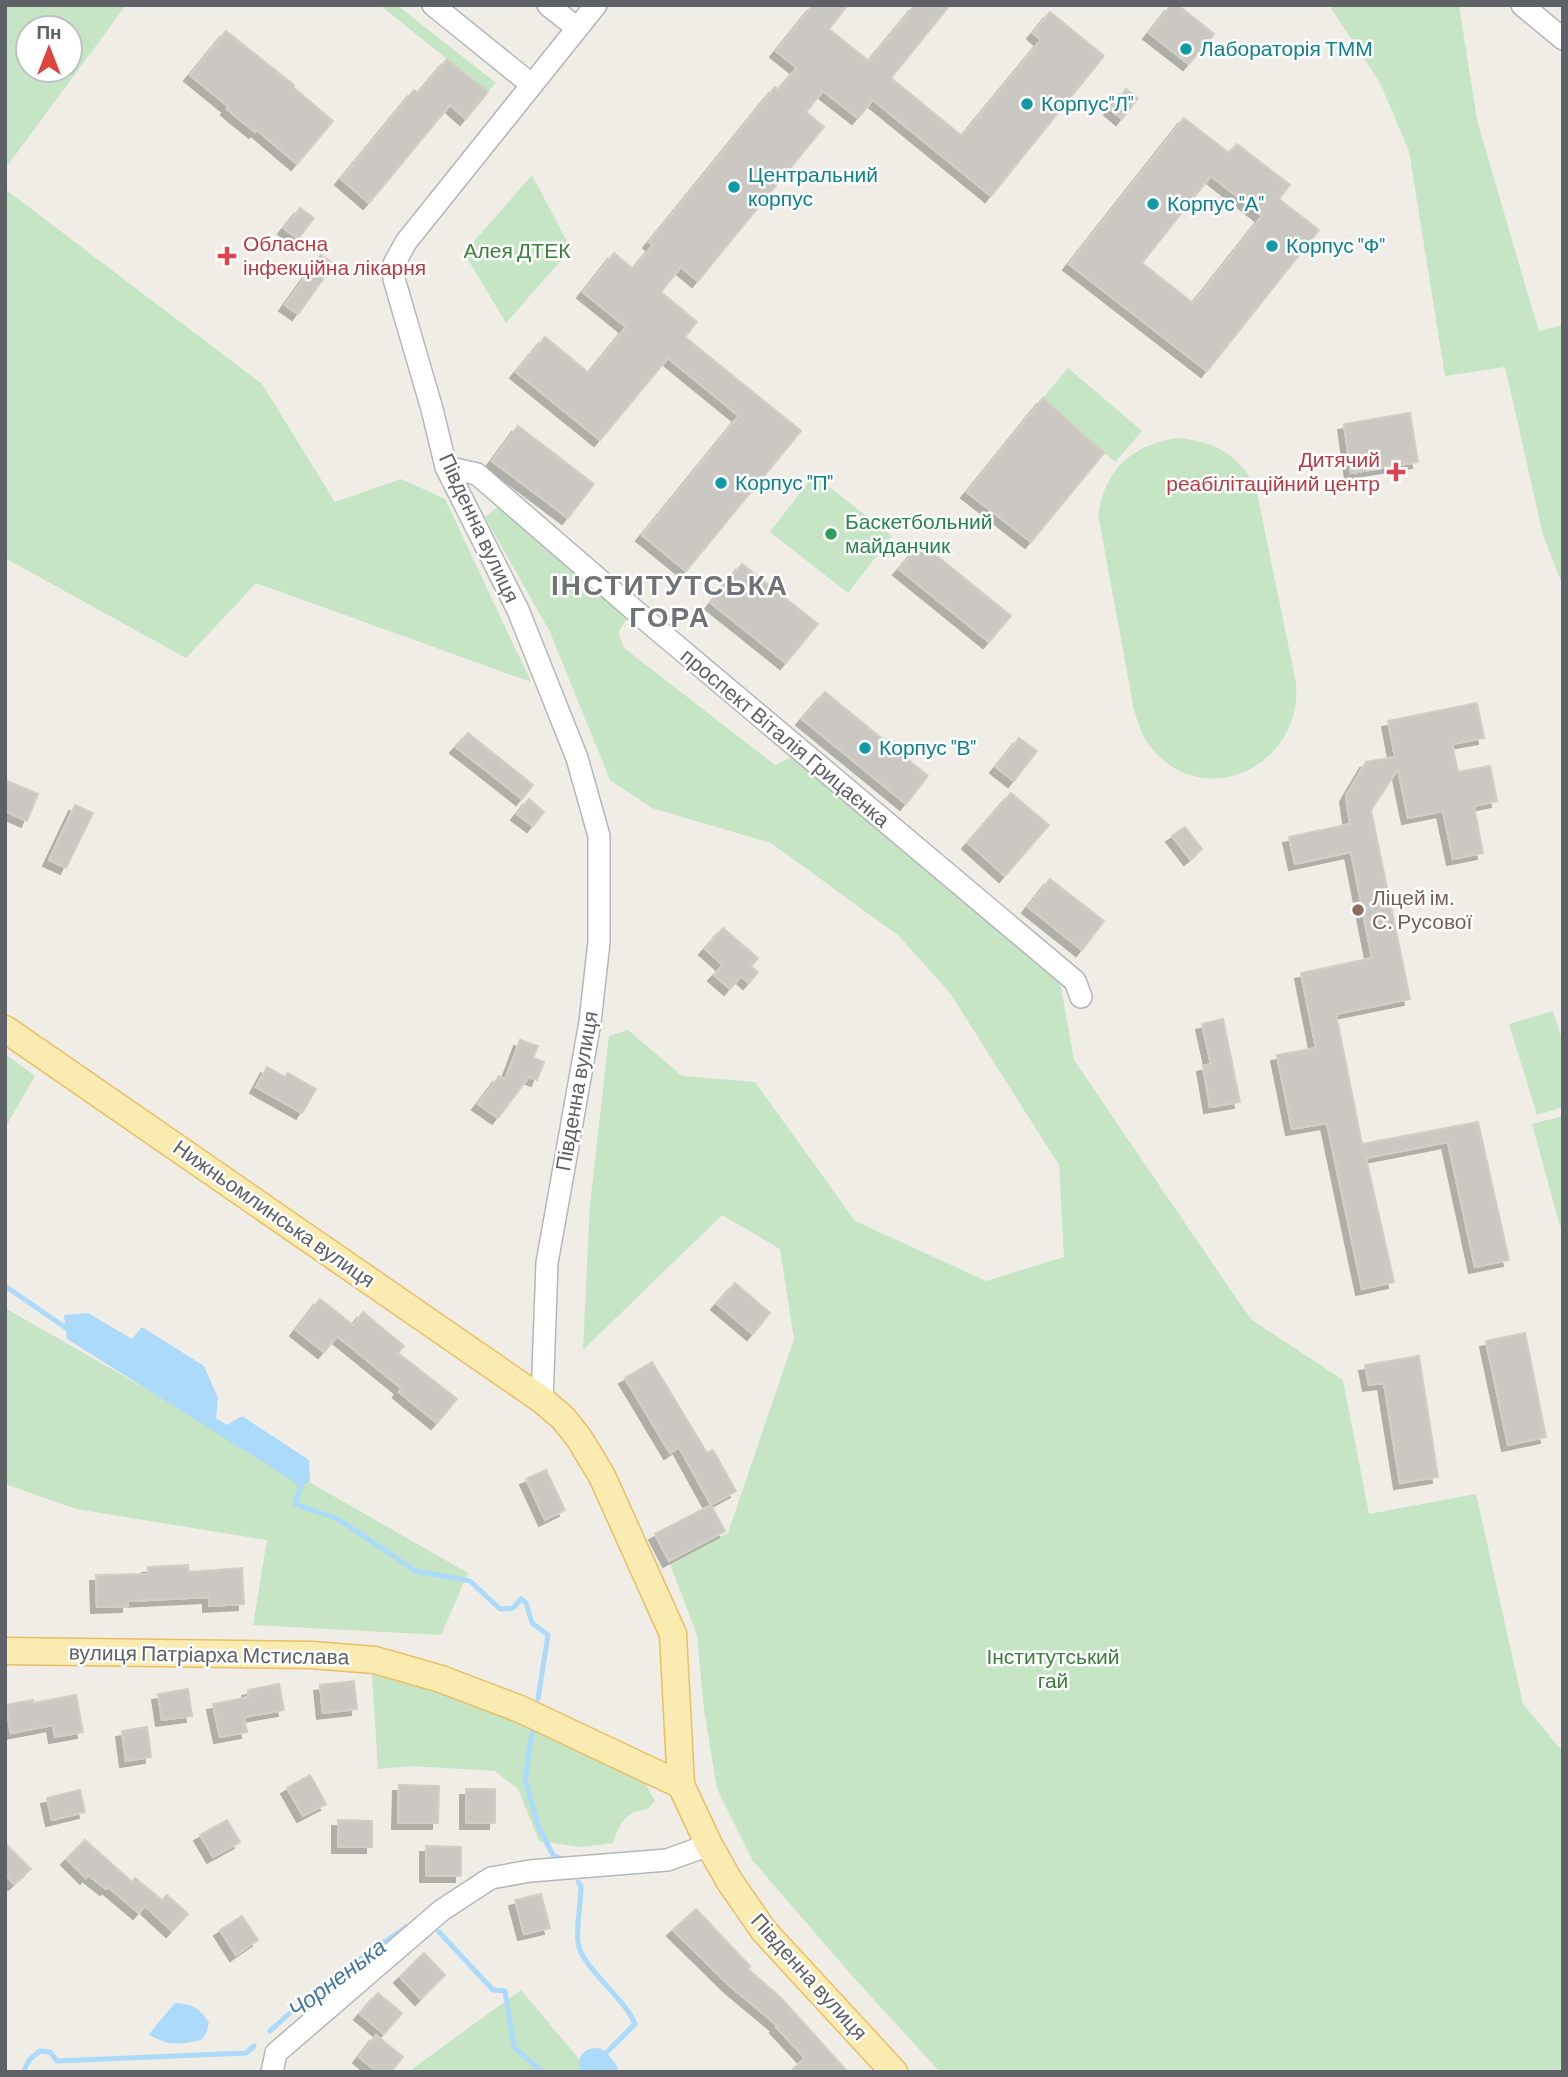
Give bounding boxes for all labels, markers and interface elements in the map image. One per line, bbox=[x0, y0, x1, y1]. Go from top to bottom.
north arrow bbox=[14, 14, 84, 84]
text: Пн bbox=[36, 20, 62, 43]
place label: Лабораторія ТММ bbox=[1200, 35, 1373, 60]
marker: Лабораторія ТММ bbox=[1178, 41, 1194, 57]
place label: Корпус"Л" bbox=[1041, 90, 1134, 115]
marker: Корпус"Л" bbox=[1019, 96, 1035, 112]
place label: Центральний корпус bbox=[748, 161, 878, 210]
marker: Центральний корпус bbox=[726, 179, 742, 195]
place label: Корпус "А" bbox=[1167, 190, 1264, 215]
marker: Корпус "А" bbox=[1145, 196, 1161, 212]
place label: Обласна інфекційна лікарня bbox=[243, 230, 426, 279]
place label: Корпус "Ф" bbox=[1286, 232, 1385, 257]
park label: Алея ДТЕК bbox=[464, 237, 571, 262]
marker: Корпус "Ф" bbox=[1264, 238, 1280, 254]
marker: Обласна інфекційна лікарня bbox=[217, 246, 237, 266]
place label: Дитячий реабілітаційний центр bbox=[1166, 446, 1380, 495]
street label: Південна вулиця bbox=[435, 449, 526, 606]
marker: Дитячий реабілітаційний центр bbox=[1386, 462, 1406, 482]
place label: Корпус "П" bbox=[735, 469, 833, 494]
marker: Корпус "П" bbox=[713, 475, 729, 491]
place label: Баскетбольний майданчик bbox=[845, 508, 992, 557]
marker: Баскетбольний майданчик bbox=[823, 526, 839, 542]
district label: ІНСТИТУТСЬКА ГОРА bbox=[551, 567, 789, 633]
street label: проспект Віталія Грицаєнка bbox=[677, 642, 896, 832]
place label: Корпус "В" bbox=[879, 734, 976, 759]
marker: Корпус "В" bbox=[857, 740, 873, 756]
place label: Ліцей ім. С. Русової bbox=[1372, 884, 1472, 933]
marker: Ліцей ім. С. Русової bbox=[1350, 902, 1366, 918]
street label: Південна вулиця bbox=[549, 1009, 602, 1173]
street label: Нижньомлинська вулиця bbox=[169, 1134, 380, 1292]
street label: вулиця Патріарха Мстислава bbox=[69, 1639, 350, 1668]
park label: Інститутський гай bbox=[986, 1643, 1120, 1692]
street label: Південна вулиця bbox=[747, 1908, 874, 2044]
water label: Чорненька bbox=[282, 1931, 391, 2023]

